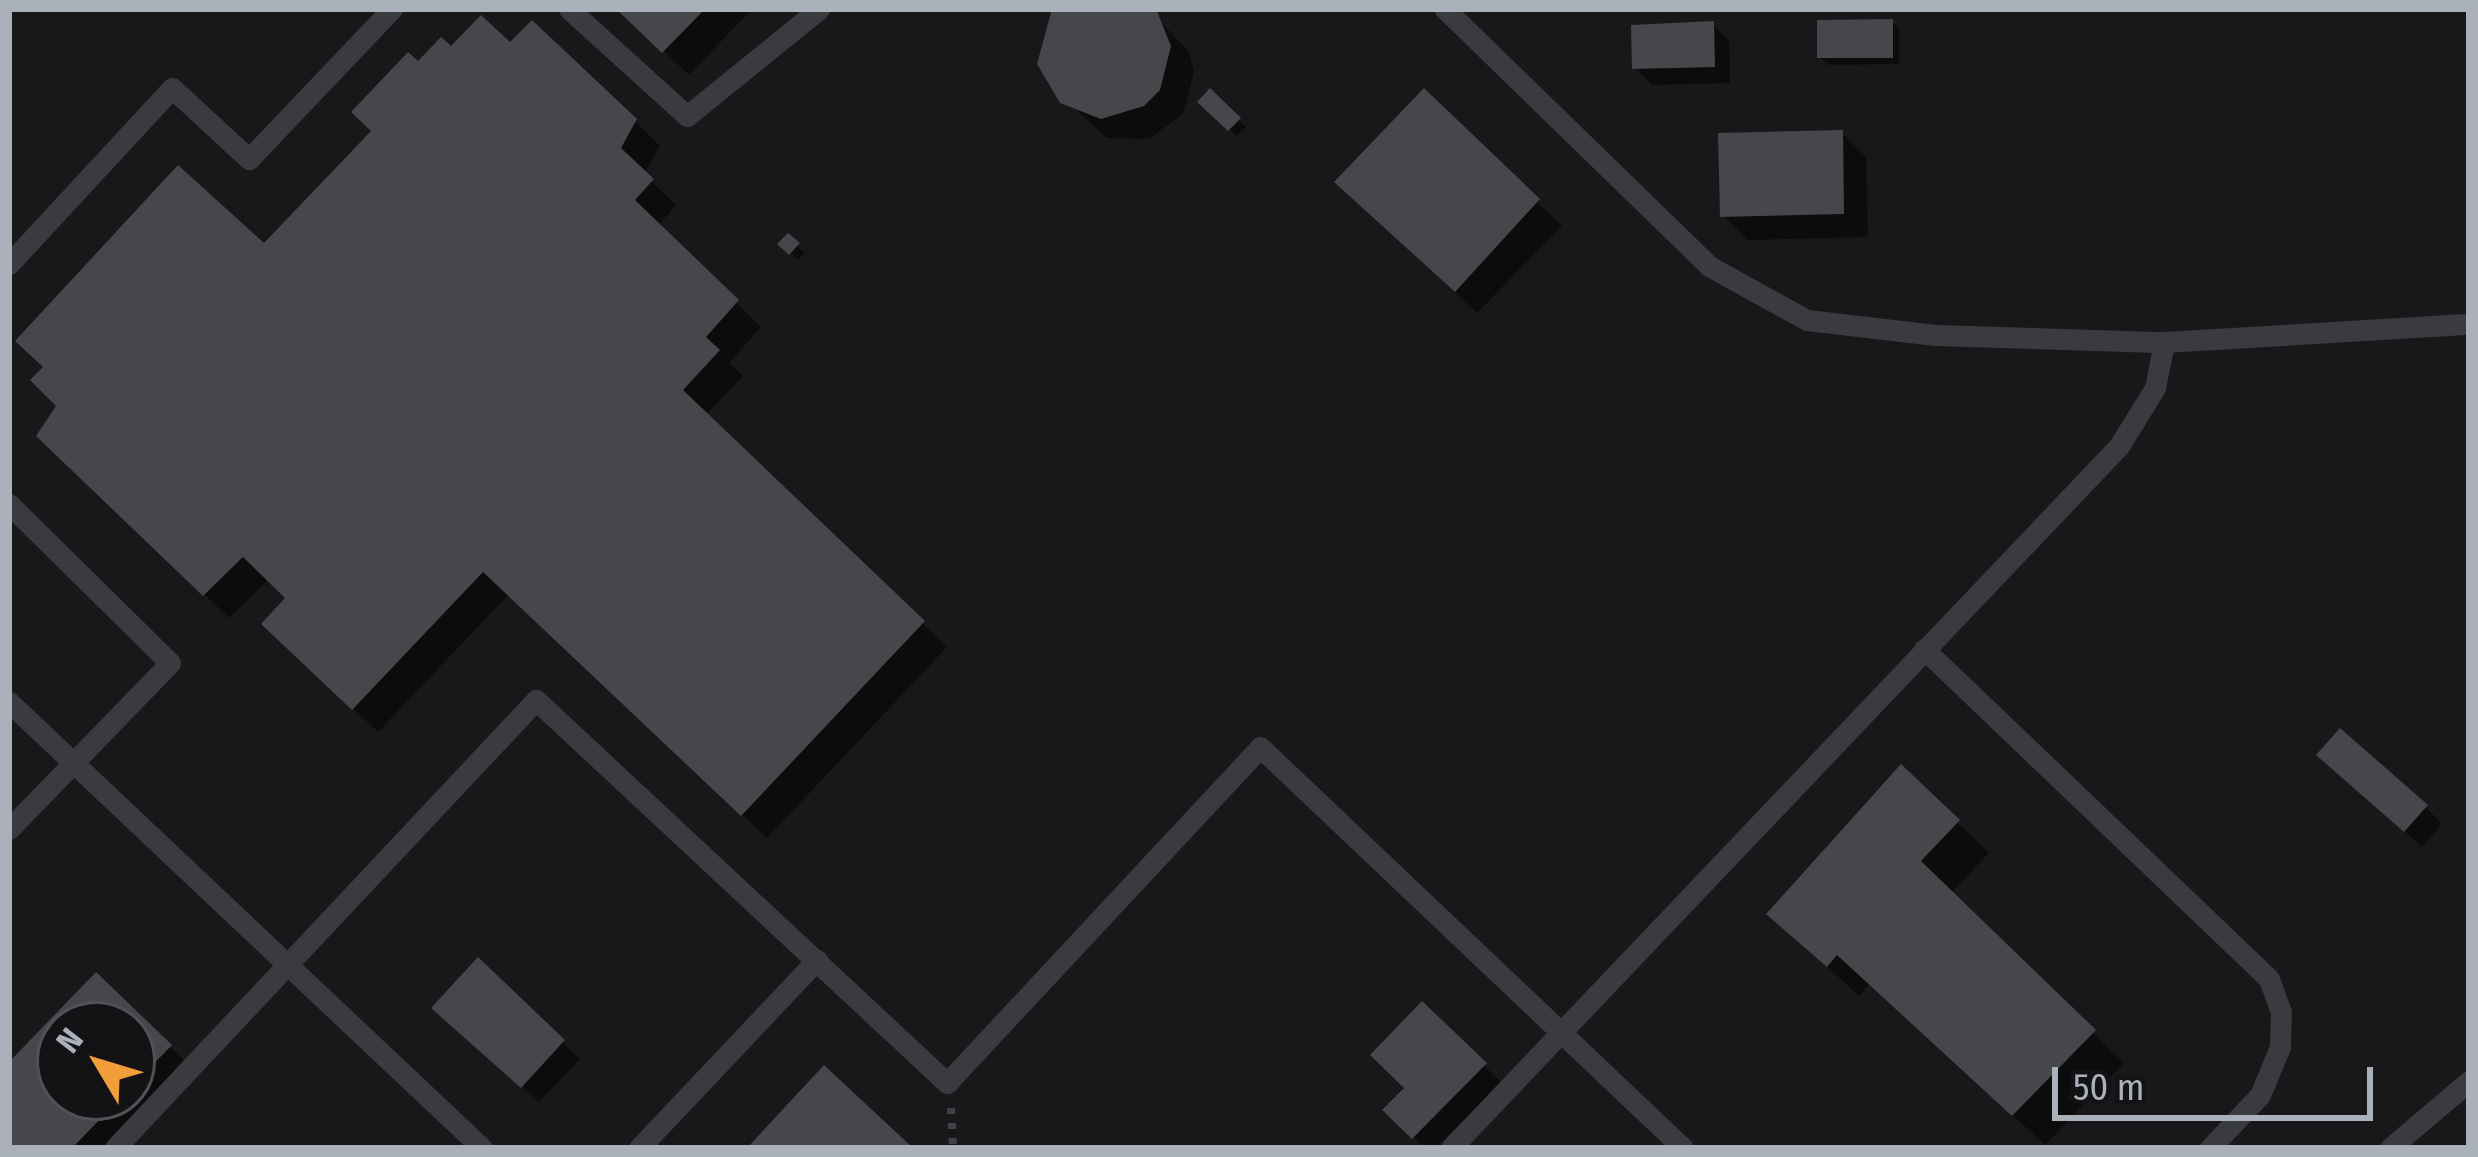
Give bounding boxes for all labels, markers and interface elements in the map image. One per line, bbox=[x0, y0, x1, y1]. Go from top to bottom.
north arrow bbox=[36, 1001, 156, 1121]
text: N bbox=[48, 1021, 92, 1061]
scale bar bbox=[2058, 1043, 2379, 1117]
text: 50 m bbox=[2073, 1066, 2144, 1110]

